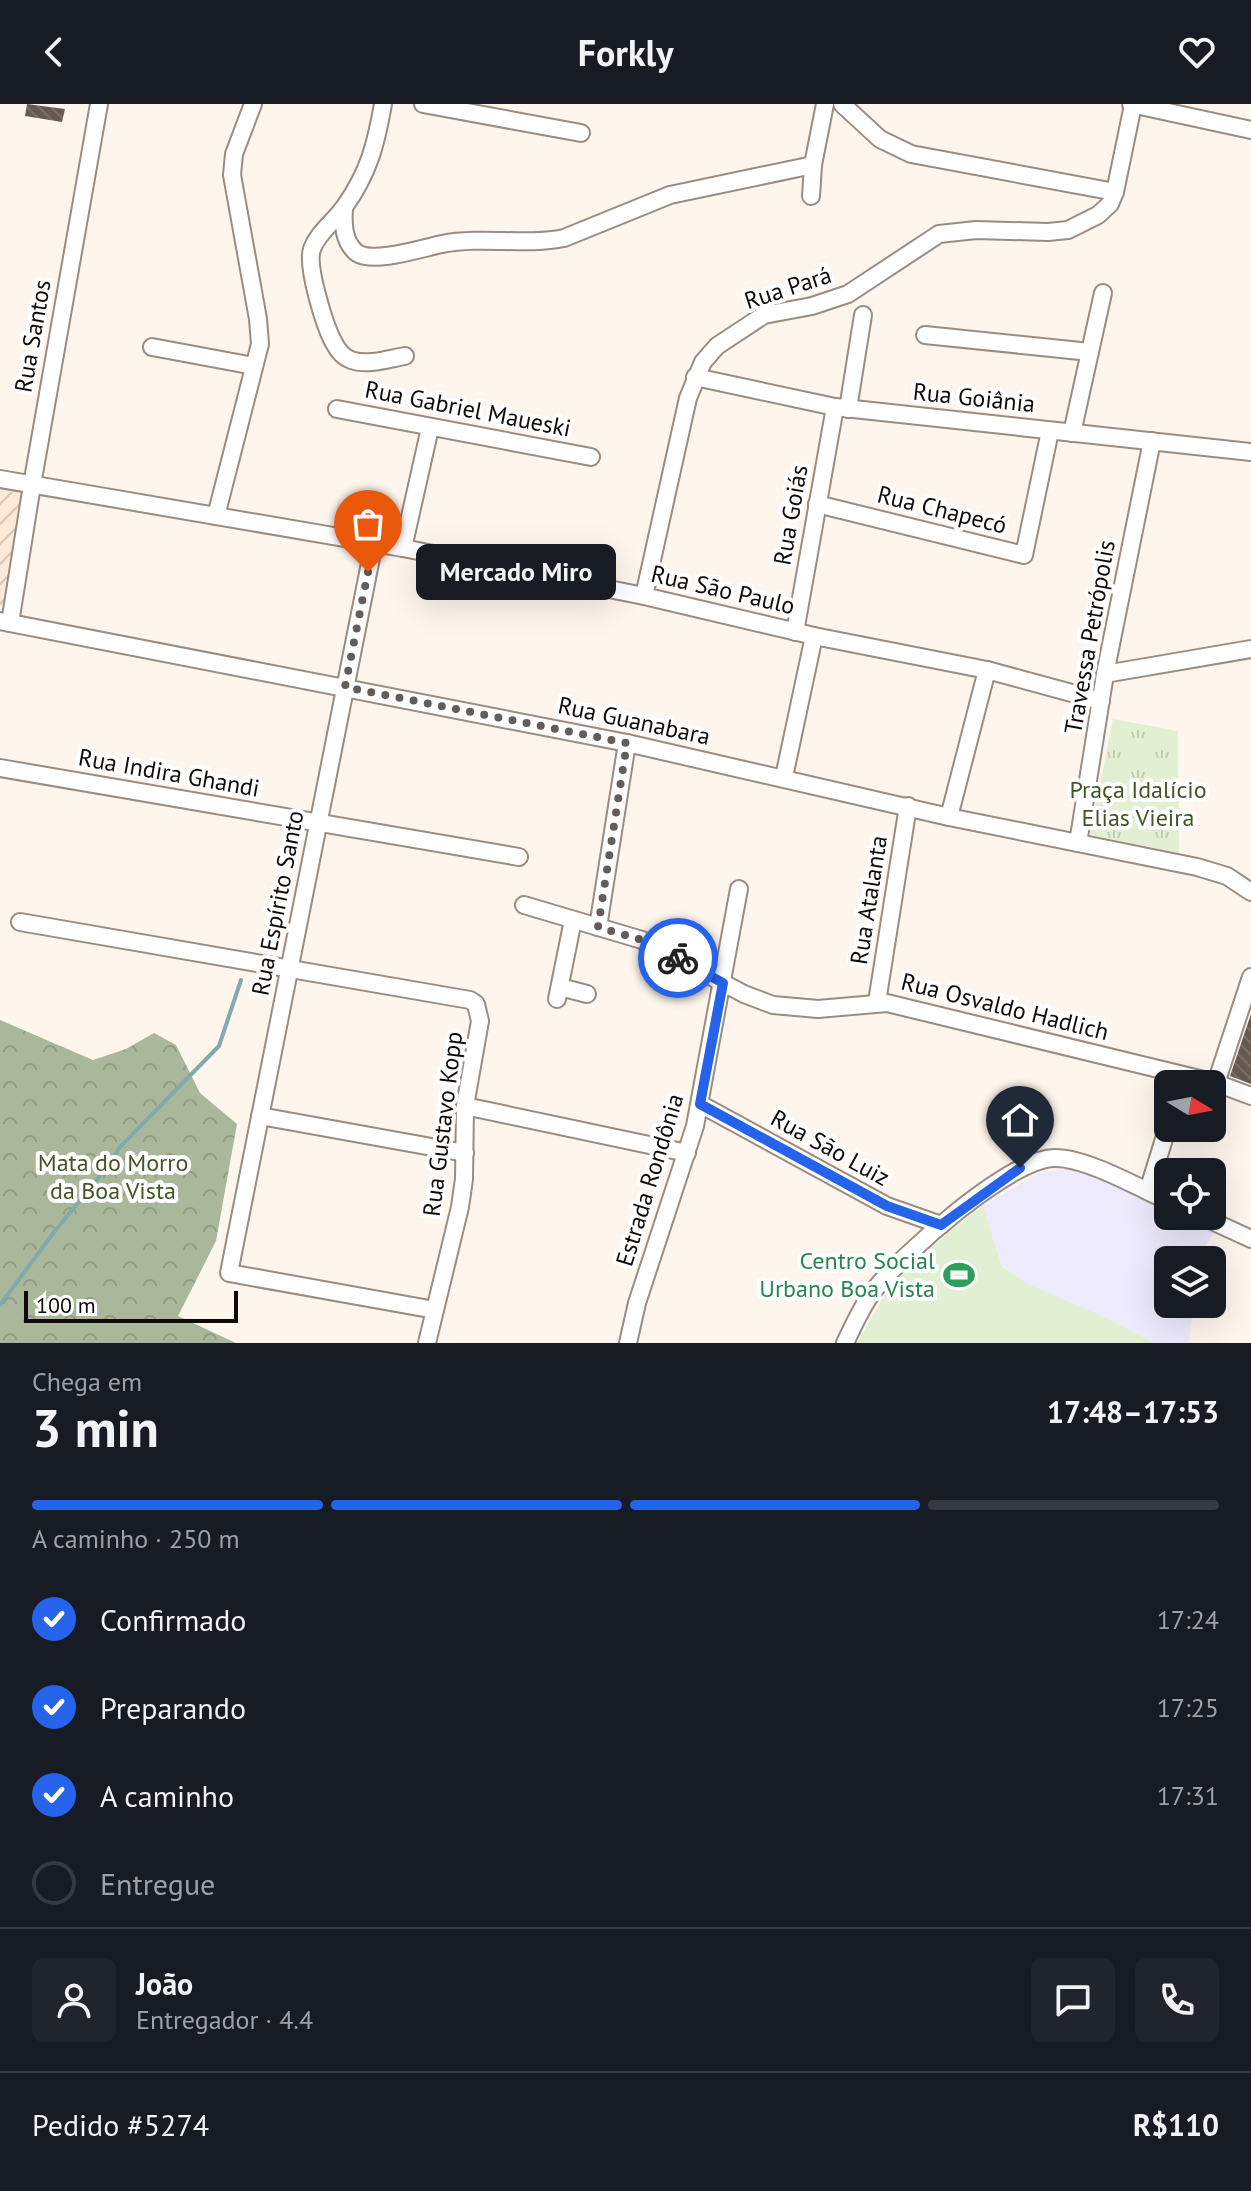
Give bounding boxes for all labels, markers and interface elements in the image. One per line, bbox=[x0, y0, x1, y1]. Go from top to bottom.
text: Forkly bbox=[578, 29, 673, 76]
icon: back bbox=[32, 30, 76, 74]
icon: heart bbox=[1175, 30, 1219, 74]
street label: Rua Pará bbox=[740, 259, 835, 316]
street label: Rua Santos bbox=[7, 277, 58, 395]
street label: Rua Gabriel Maueski bbox=[363, 373, 574, 444]
street label: Rua Goiânia bbox=[911, 376, 1037, 419]
street label: Rua Goiás bbox=[766, 462, 815, 567]
street label: Rua Chapecó bbox=[874, 478, 1010, 541]
pin bbox=[334, 490, 402, 572]
icon: bag bbox=[346, 502, 390, 546]
street label: Travessa Petrópolis bbox=[1057, 538, 1122, 736]
callout: Mercado Miro bbox=[416, 544, 616, 600]
text: Mercado Miro bbox=[440, 555, 592, 588]
street label: Rua São Paulo bbox=[648, 558, 798, 621]
street label: Rua Guanabara bbox=[555, 689, 713, 752]
street label: Rua Indira Ghandi bbox=[76, 741, 262, 804]
park label: Praça Idalício Elias Vieira bbox=[1069, 774, 1207, 833]
street label: Rua Espírito Santo bbox=[244, 808, 311, 998]
street label: Rua Atalanta bbox=[843, 833, 894, 967]
courier bbox=[638, 918, 718, 998]
icon: bike bbox=[656, 936, 700, 980]
street label: Rua Osvaldo Hadlich bbox=[898, 966, 1112, 1047]
street label: Rua Gustavo Kopp bbox=[416, 1030, 469, 1218]
north arrow bbox=[1154, 1070, 1226, 1142]
map controls bbox=[1154, 1070, 1226, 1318]
pin bbox=[986, 1086, 1054, 1168]
street label: Estrada Rondônia bbox=[609, 1090, 690, 1270]
icon: home bbox=[998, 1098, 1042, 1142]
street label: Rua São Luiz bbox=[765, 1102, 895, 1193]
park label: Mata do Morro da Boa Vista bbox=[38, 1147, 188, 1206]
button: locate bbox=[1154, 1158, 1226, 1230]
place label: Centro Social Urbano Boa Vista bbox=[759, 1245, 935, 1304]
button: layers bbox=[1154, 1246, 1226, 1318]
sports icon: Centro Social Urbano Boa Vista bbox=[942, 1258, 976, 1292]
scale bar bbox=[24, 1287, 238, 1323]
text: 100 m bbox=[36, 1291, 96, 1319]
text: Chega em bbox=[32, 1365, 142, 1398]
text: 17:48–17:53 bbox=[1047, 1392, 1219, 1431]
text: 3 min bbox=[32, 1394, 159, 1461]
text: A caminho · 250 m bbox=[32, 1522, 240, 1555]
icon: check bbox=[32, 1597, 76, 1641]
text: Confirmado bbox=[100, 1600, 246, 1639]
text: 17:24 bbox=[1157, 1603, 1219, 1636]
icon: check bbox=[32, 1685, 76, 1729]
text: Preparando bbox=[100, 1688, 246, 1727]
text: 17:25 bbox=[1157, 1691, 1219, 1724]
icon: check bbox=[32, 1773, 76, 1817]
text: A caminho bbox=[100, 1776, 234, 1815]
text: 17:31 bbox=[1157, 1779, 1219, 1812]
text: Entregue bbox=[100, 1864, 215, 1903]
button: person bbox=[32, 1958, 116, 2042]
button: chat bbox=[1031, 1958, 1115, 2042]
button: phone bbox=[1135, 1958, 1219, 2042]
text: João bbox=[136, 1964, 193, 2003]
text: Entregador · 4.4 bbox=[136, 2003, 313, 2036]
text: Pedido #5274 bbox=[32, 2105, 209, 2144]
text: R$110 bbox=[1133, 2105, 1219, 2144]

